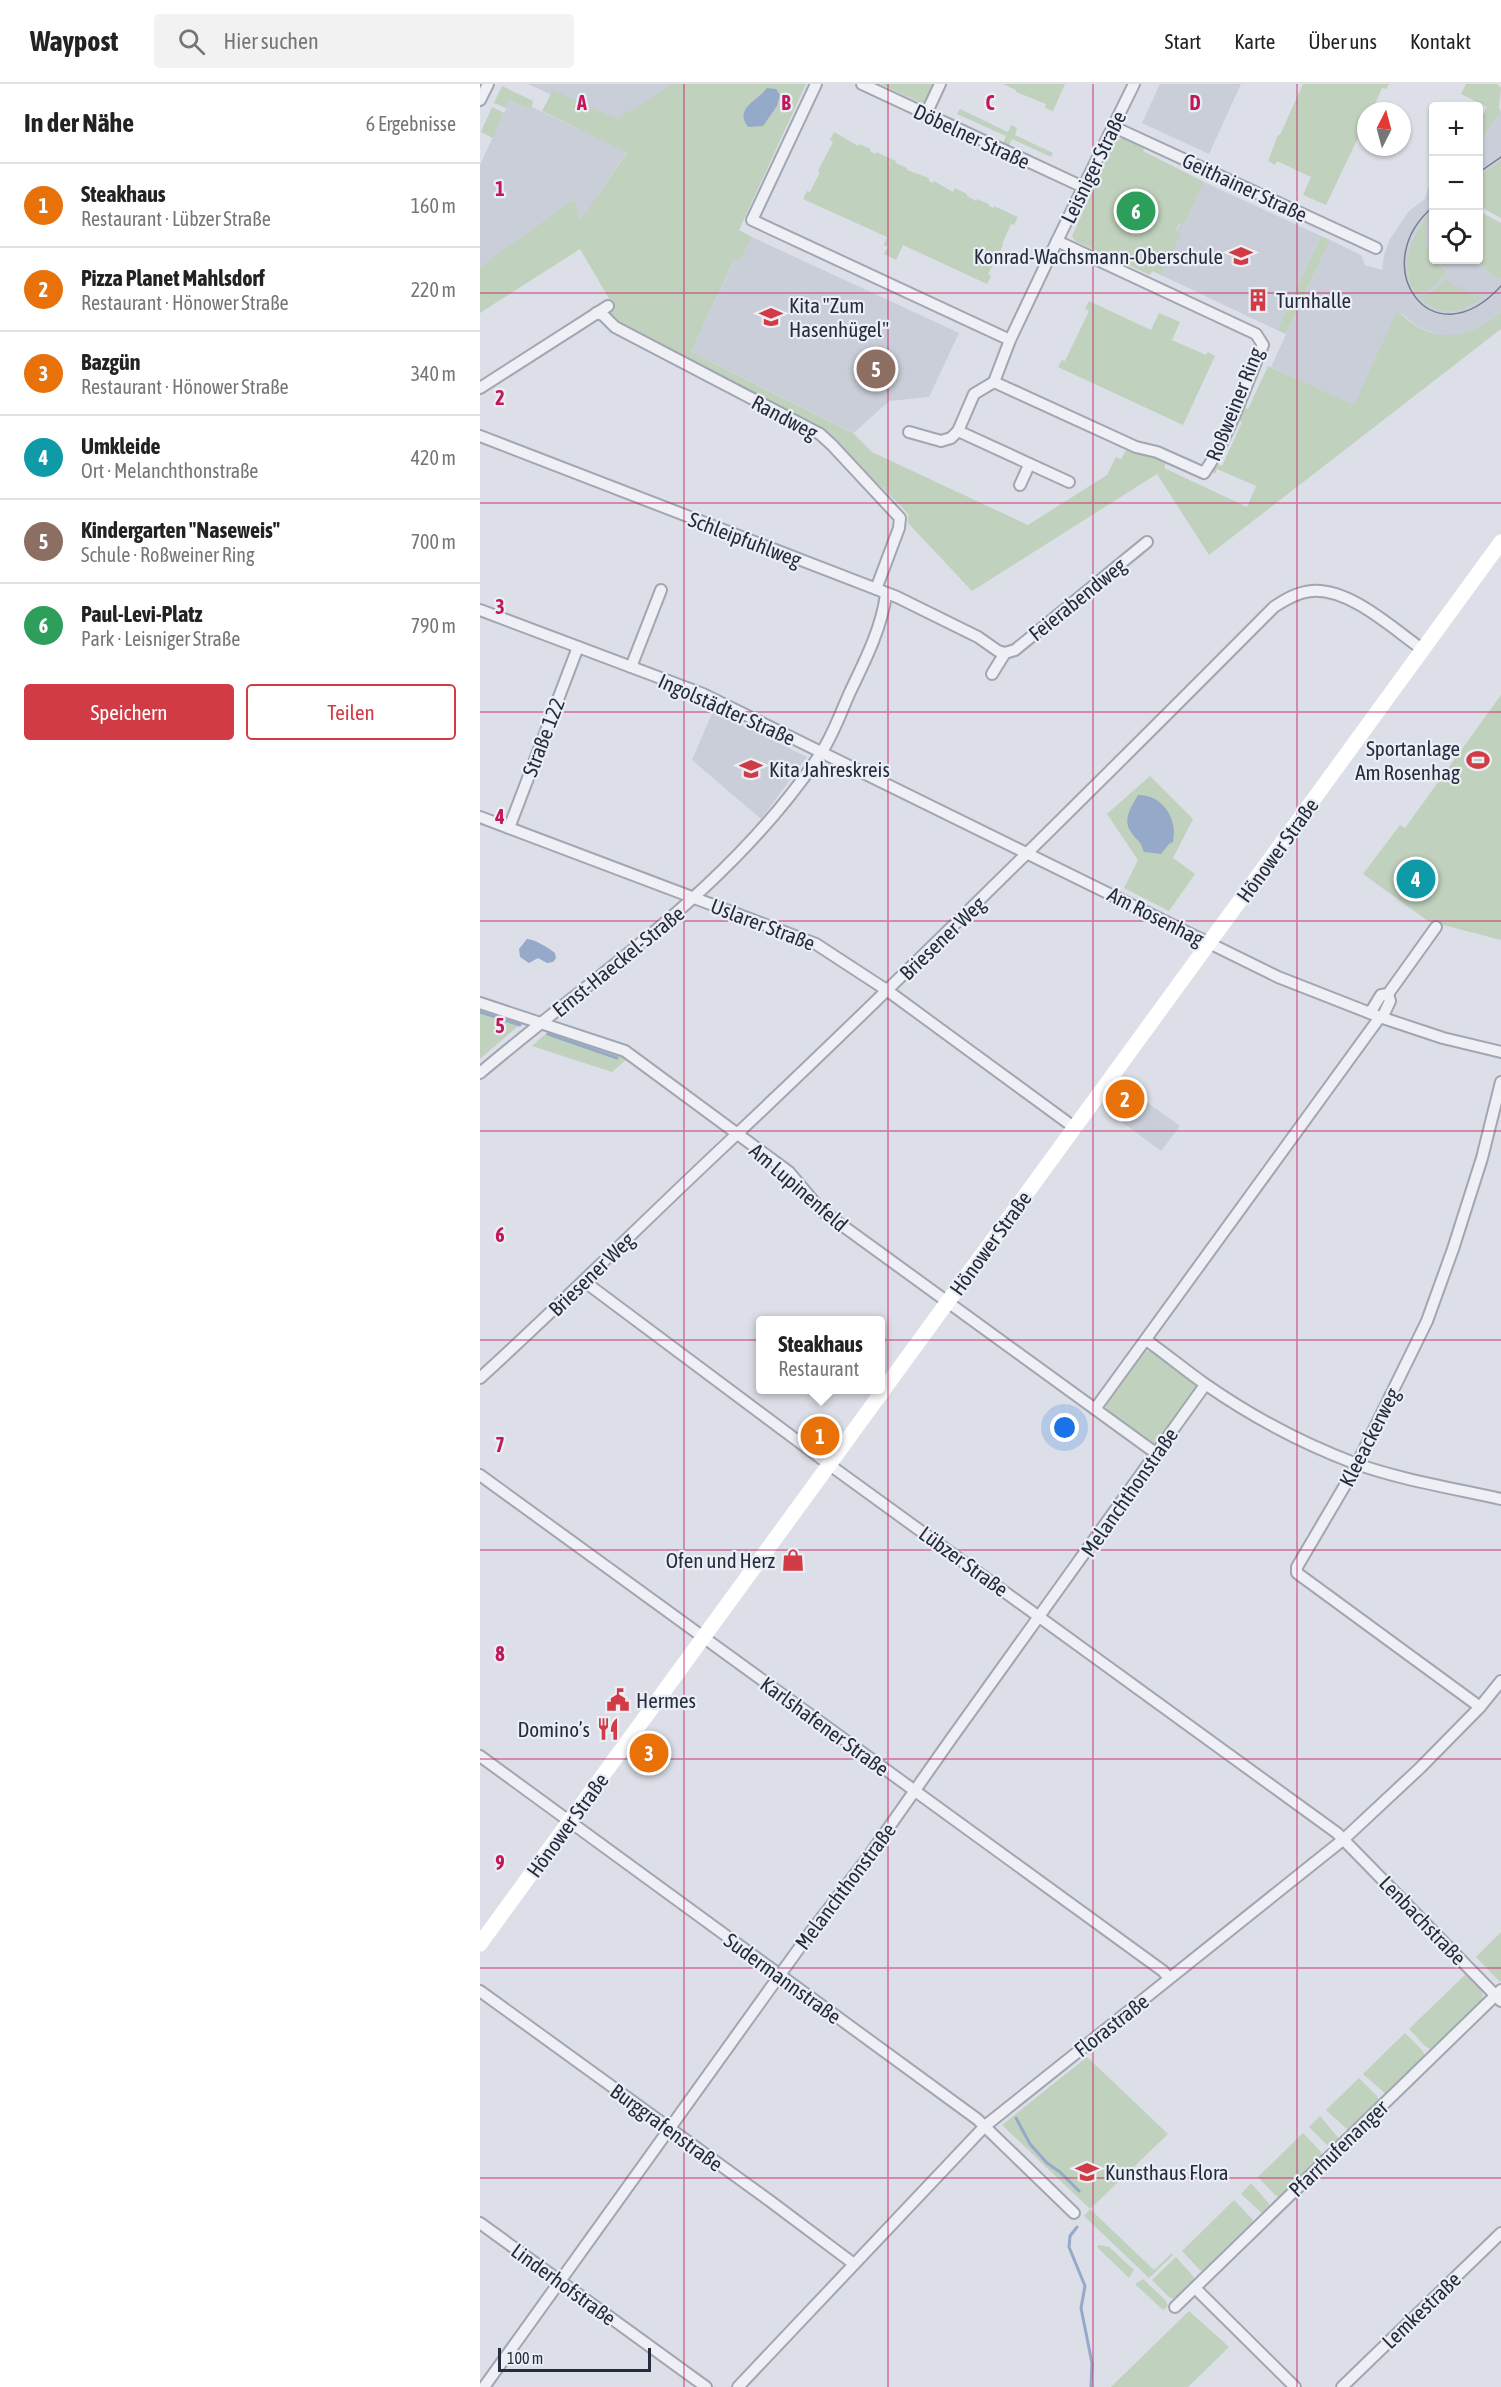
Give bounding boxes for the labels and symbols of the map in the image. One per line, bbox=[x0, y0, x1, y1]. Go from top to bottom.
text: A bbox=[576, 91, 587, 114]
text: B bbox=[781, 91, 791, 114]
text: C bbox=[986, 91, 995, 114]
text: D bbox=[1189, 91, 1201, 114]
street label: Döbelner Straße bbox=[910, 99, 1034, 173]
north arrow bbox=[1357, 102, 1411, 156]
street label: Leisniger Straße bbox=[1055, 107, 1131, 227]
street label: Geithainer Straße bbox=[1179, 148, 1311, 226]
text: 1 bbox=[495, 177, 505, 200]
pin: 6 bbox=[1116, 188, 1156, 234]
school or university icon: Konrad-Wachsmann-Oberschule bbox=[1228, 243, 1254, 269]
place label: Konrad-Wachsmann-Oberschule bbox=[974, 244, 1223, 268]
building icon: Turnhalle bbox=[1245, 287, 1271, 313]
place label: Turnhalle bbox=[1276, 288, 1351, 312]
place label: Kita "Zum Hasenhügel" bbox=[789, 293, 889, 341]
school or university icon: Kita "Zum Hasenhügel" bbox=[758, 304, 784, 330]
street label: Roßweiner Ring bbox=[1200, 344, 1268, 464]
pin: 5 bbox=[856, 346, 896, 392]
text: 2 bbox=[495, 386, 505, 409]
street label: Randweg bbox=[748, 390, 822, 444]
street label: Schleipfuhlweg bbox=[685, 507, 805, 571]
street label: Feierabendweg bbox=[1024, 553, 1130, 645]
text: 3 bbox=[495, 595, 505, 618]
street label: Ingolstädter Straße bbox=[655, 668, 799, 750]
street label: Straße 122 bbox=[517, 694, 569, 780]
place label: Sportanlage Am Rosenhag bbox=[1355, 736, 1460, 784]
sports icon: Sportanlage Am Rosenhag bbox=[1465, 747, 1491, 773]
school or university icon: Kita Jahreskreis bbox=[738, 756, 764, 782]
place label: Kita Jahreskreis bbox=[769, 757, 890, 781]
street label: Hönower Straße bbox=[1231, 793, 1323, 907]
text: 4 bbox=[494, 805, 505, 828]
pin: 4 bbox=[1396, 856, 1436, 902]
street label: Am Rosenhag bbox=[1104, 882, 1208, 950]
street label: Briesener Weg bbox=[894, 891, 990, 985]
street label: Uslarer Straße bbox=[707, 893, 819, 955]
street label: Ernst-Haeckel-Straße bbox=[547, 901, 689, 1021]
text: 5 bbox=[495, 1014, 505, 1037]
pin: 2 bbox=[1106, 1076, 1144, 1122]
street label: Am Lupinenfeld bbox=[745, 1138, 853, 1236]
street label: Hönower Straße bbox=[944, 1186, 1036, 1300]
text: 6 bbox=[495, 1223, 505, 1246]
street label: Briesener Weg bbox=[543, 1227, 639, 1321]
street label: Kleeackerweg bbox=[1334, 1384, 1404, 1490]
your location bbox=[1050, 1413, 1079, 1442]
pin: 1 bbox=[800, 1414, 840, 1458]
street label: Melanchthonstraße bbox=[1076, 1423, 1182, 1561]
text: 7 bbox=[495, 1433, 505, 1456]
street label: Lübzer Straße bbox=[915, 1521, 1013, 1601]
shop icon: Ofen und Herz bbox=[780, 1547, 806, 1573]
place label: Ofen und Herz bbox=[666, 1548, 775, 1572]
text: 8 bbox=[495, 1642, 505, 1665]
street label: Karlshafener Straße bbox=[756, 1671, 894, 1781]
public building icon: Hermes bbox=[605, 1687, 631, 1713]
place label: Hermes bbox=[636, 1688, 696, 1712]
restaurant icon: Domino’s bbox=[595, 1716, 621, 1742]
place label: Domino’s bbox=[517, 1717, 590, 1741]
pin: 3 bbox=[630, 1730, 668, 1776]
street label: Hönower Straße bbox=[521, 1768, 613, 1882]
street label: Melanchthonstraße bbox=[790, 1818, 900, 1954]
text: 9 bbox=[495, 1851, 505, 1874]
street label: Lenbachstraße bbox=[1375, 1871, 1471, 1969]
street label: Sudermannstraße bbox=[720, 1928, 846, 2028]
street label: Florastraße bbox=[1069, 1989, 1153, 2061]
street label: Burggrafenstraße bbox=[606, 2078, 728, 2176]
street label: Pfarrhufenanger bbox=[1283, 2094, 1393, 2201]
school or university icon: Kunsthaus Flora bbox=[1074, 2159, 1100, 2185]
place label: Kunsthaus Flora bbox=[1105, 2160, 1228, 2184]
street label: Linderhofstraße bbox=[507, 2238, 621, 2330]
street label: Lemkestraße bbox=[1377, 2267, 1465, 2353]
scale bar bbox=[498, 2345, 651, 2372]

